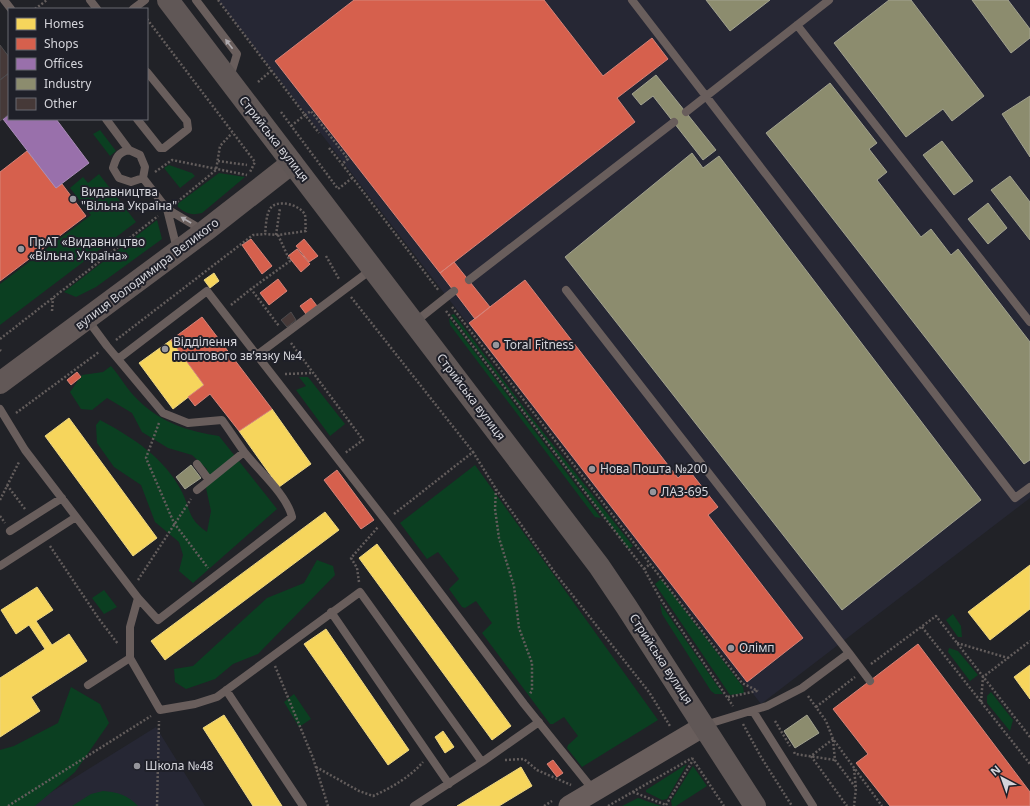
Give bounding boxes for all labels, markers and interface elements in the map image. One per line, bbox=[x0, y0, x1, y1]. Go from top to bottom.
legend bbox=[8, 8, 148, 120]
text: Homes bbox=[44, 15, 84, 32]
text: Shops bbox=[44, 35, 79, 52]
one-way arrow bbox=[225, 39, 233, 50]
text: Offices bbox=[44, 55, 83, 72]
text: Industry bbox=[44, 75, 92, 92]
street label: Стрийська вулиця bbox=[235, 92, 313, 185]
text: Other bbox=[44, 95, 77, 112]
place label: Видавництва "Вільна Україна" bbox=[81, 183, 177, 214]
marker: Видавництва "Вільна Україна" bbox=[68, 194, 78, 204]
street label: вулиця Володимира Великого bbox=[71, 214, 222, 333]
one-way arrow bbox=[180, 217, 192, 224]
place label: ПрАТ «Видавництво «Вільна Україна» bbox=[29, 233, 145, 264]
marker: ПрАТ «Видавництво «Вільна Україна» bbox=[16, 244, 26, 254]
place label: Відділення поштового зв’язку №4 bbox=[173, 333, 302, 364]
place label: Toral Fitness bbox=[504, 336, 574, 353]
marker: Toral Fitness bbox=[491, 340, 501, 350]
marker: Відділення поштового зв’язку №4 bbox=[160, 344, 170, 354]
street label: Стрийська вулиця bbox=[433, 350, 510, 444]
place label: Нова Пошта №200 bbox=[600, 460, 708, 477]
marker: Нова Пошта №200 bbox=[587, 464, 597, 474]
place label: ЛАЗ-695 bbox=[661, 483, 709, 500]
marker: ЛАЗ-695 bbox=[648, 487, 658, 497]
street label: Стрийська вулиця bbox=[626, 610, 697, 707]
place label: Олімп bbox=[739, 639, 775, 656]
marker: Олімп bbox=[726, 643, 736, 653]
place label: Школа №48 bbox=[145, 757, 214, 774]
north arrow bbox=[982, 758, 1022, 798]
marker: Школа №48 bbox=[132, 761, 142, 771]
text: N bbox=[987, 761, 1003, 779]

